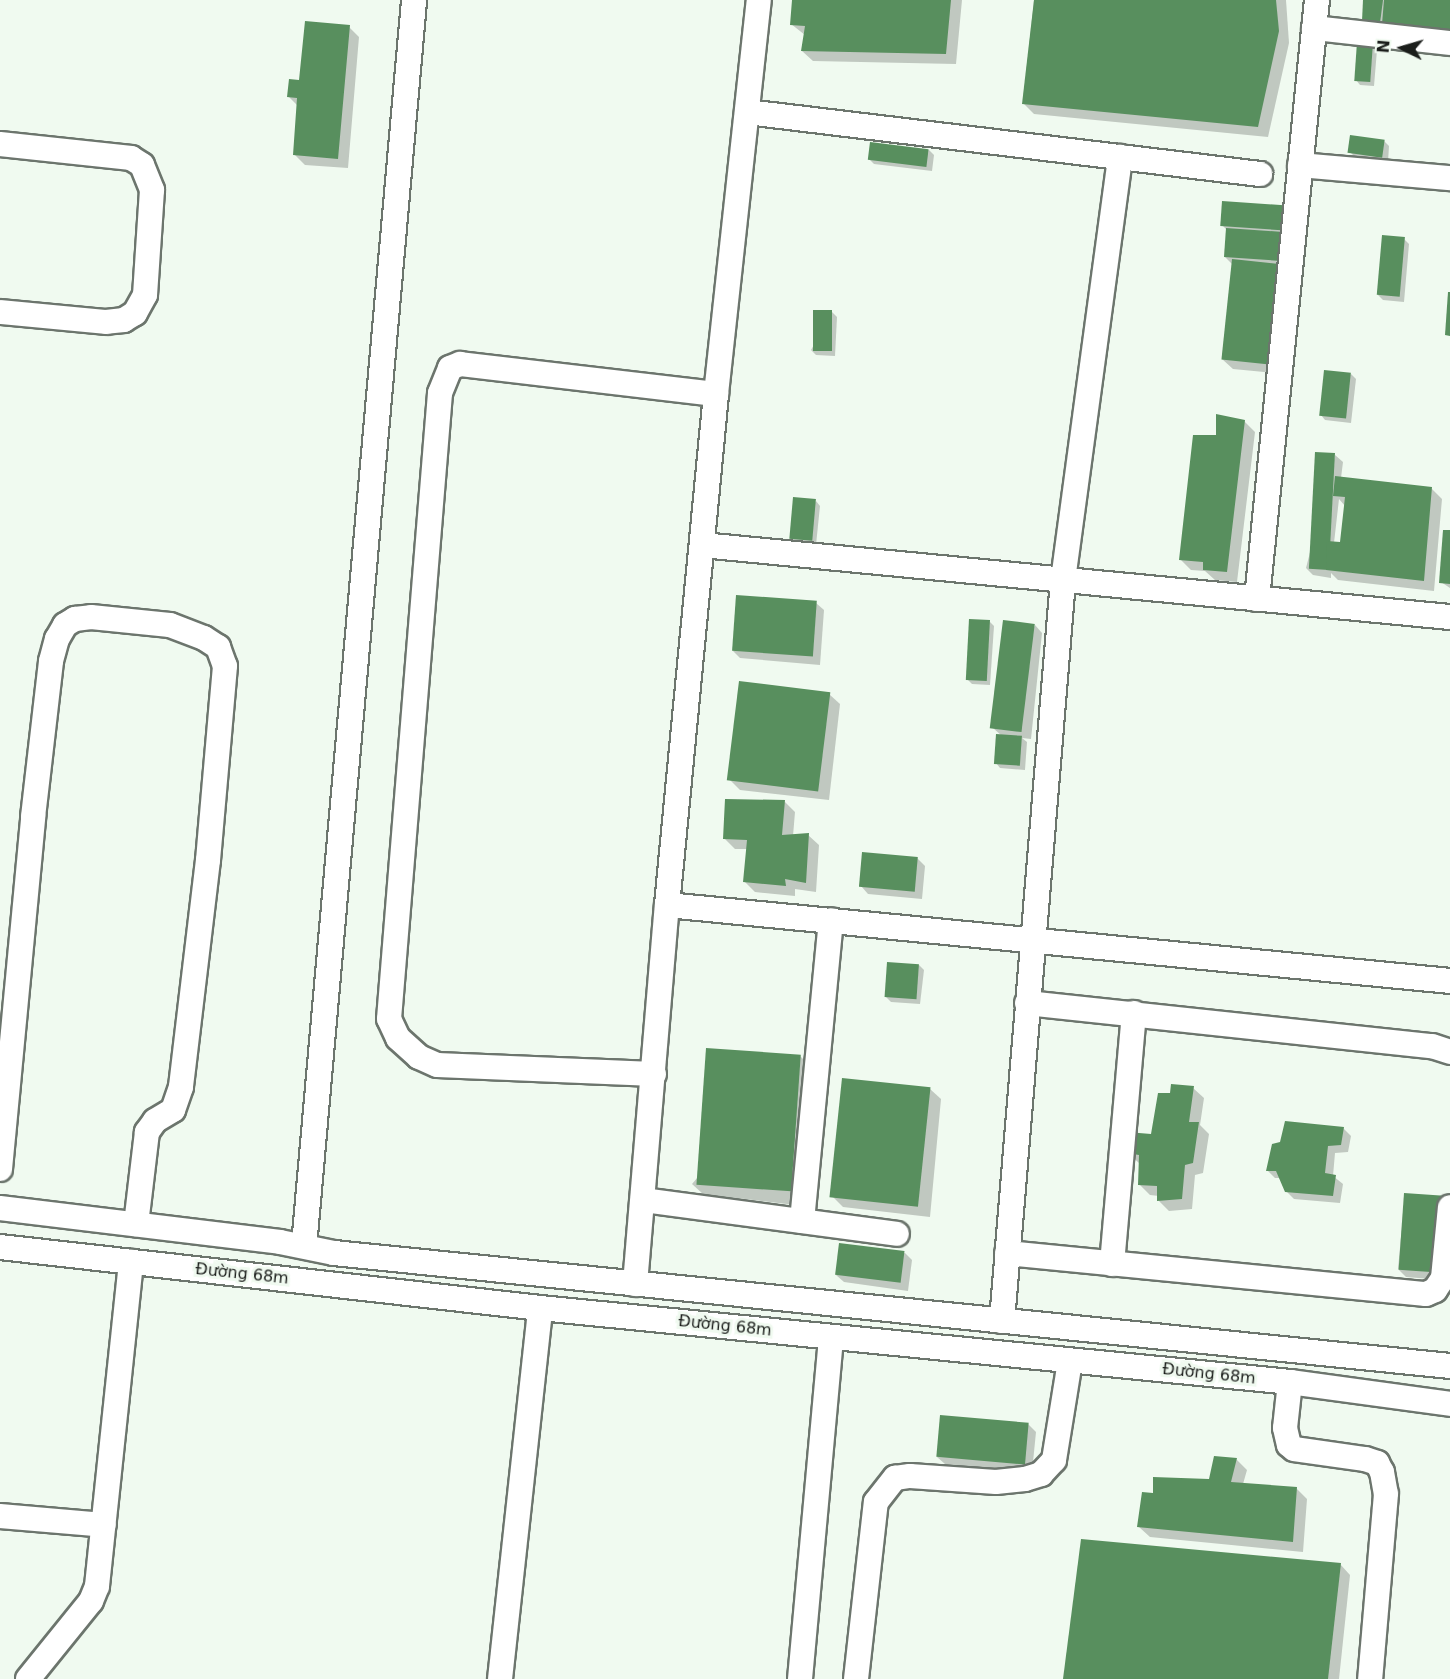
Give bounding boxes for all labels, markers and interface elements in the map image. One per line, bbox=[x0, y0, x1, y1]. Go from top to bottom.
north arrow bbox=[1372, 18, 1432, 78]
text: N bbox=[1374, 39, 1394, 54]
street label: Đường 68m bbox=[194, 1260, 290, 1288]
street label: Đường 68m bbox=[677, 1312, 773, 1340]
street label: Đường 68m bbox=[1161, 1360, 1257, 1388]

